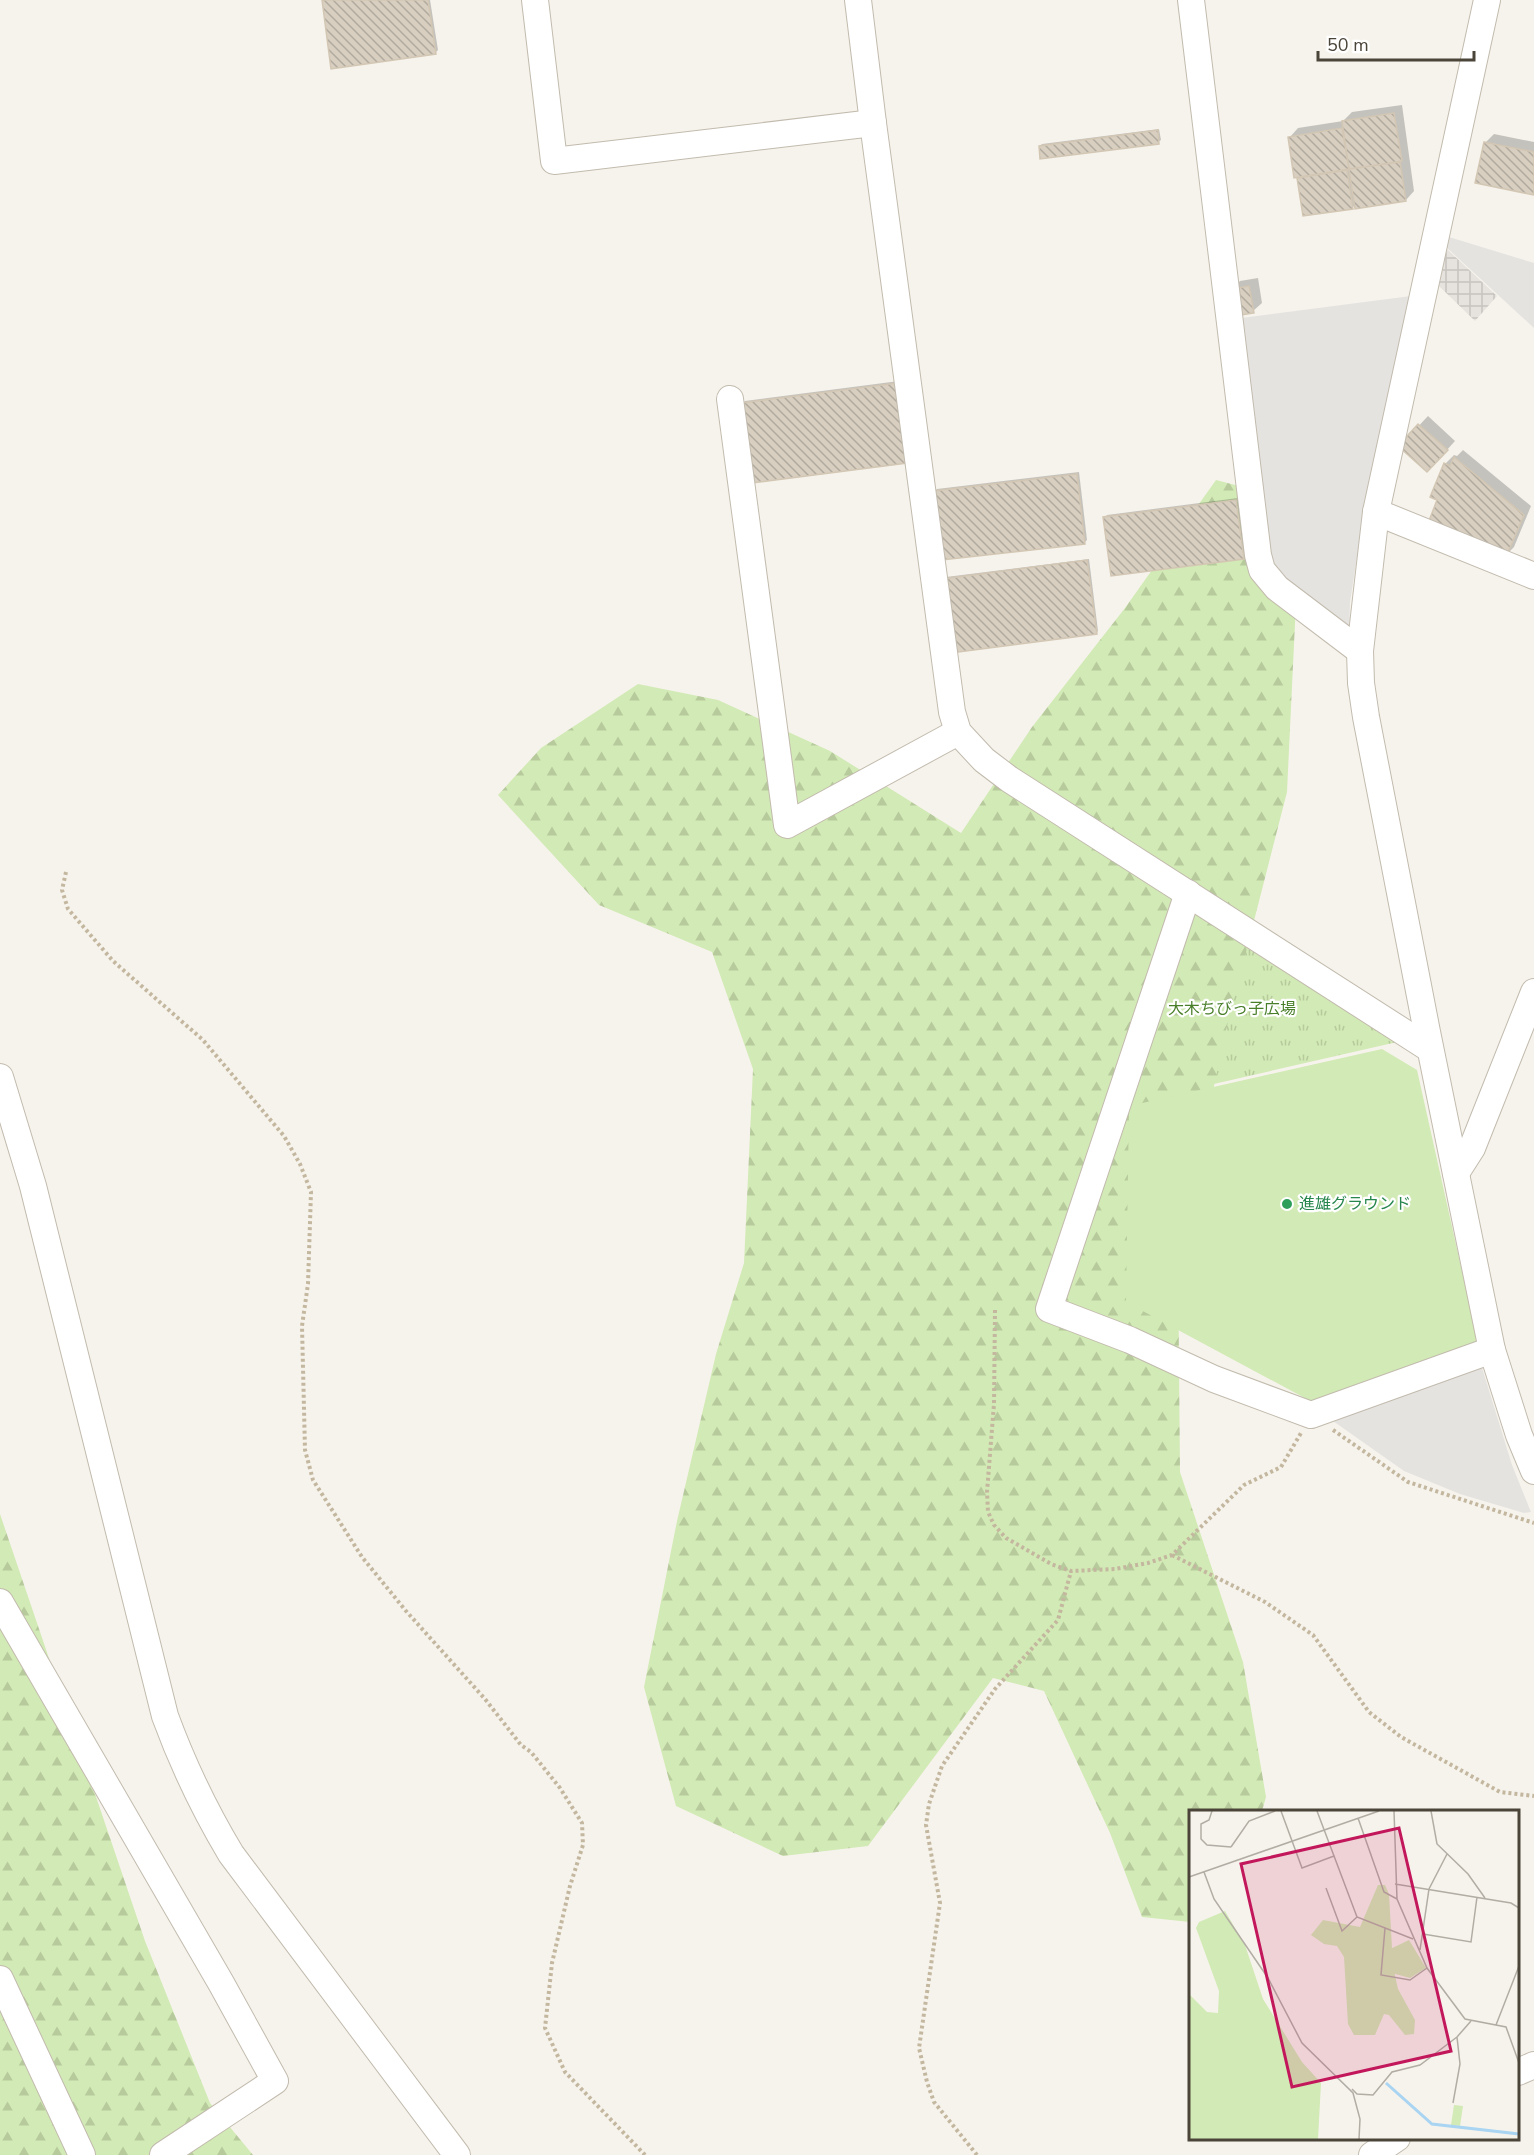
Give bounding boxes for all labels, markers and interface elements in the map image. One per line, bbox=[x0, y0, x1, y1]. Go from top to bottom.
scale bar bbox=[1318, 24, 1474, 62]
text: 50 m bbox=[1327, 33, 1369, 57]
park label: 大木ちびっ子広場 bbox=[1168, 998, 1296, 1020]
place label: 進雄グラウンド bbox=[1299, 1193, 1411, 1215]
marker: 進雄グラウンド bbox=[1280, 1197, 1294, 1211]
inset map bbox=[1189, 1810, 1519, 2140]

